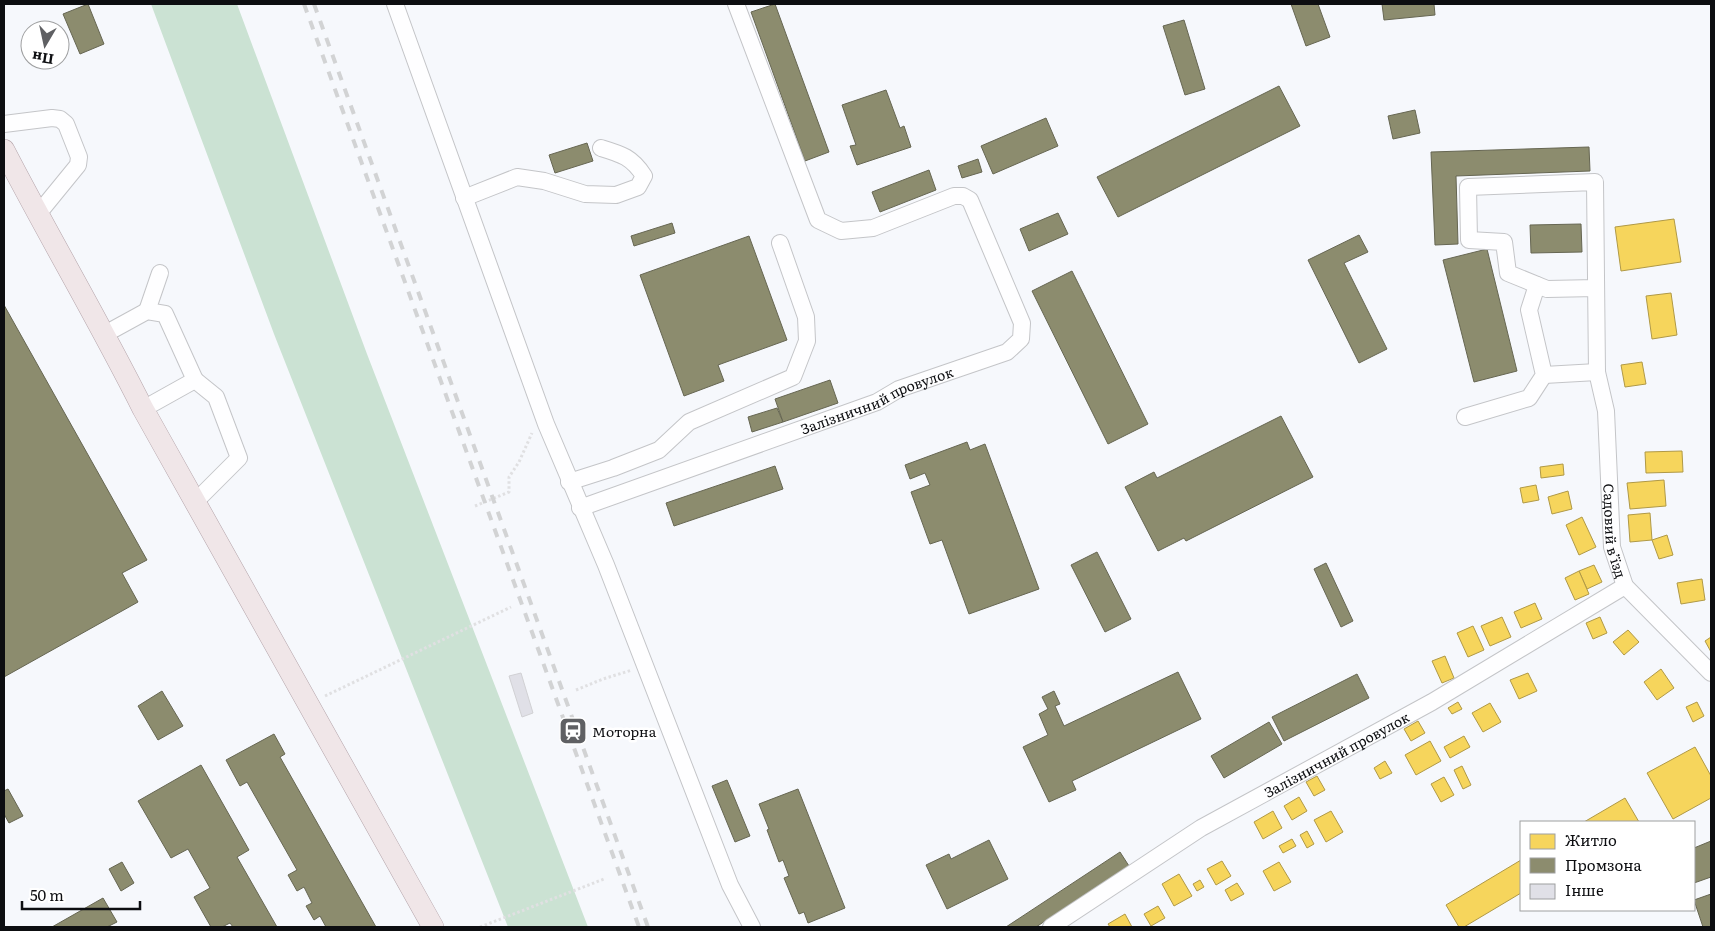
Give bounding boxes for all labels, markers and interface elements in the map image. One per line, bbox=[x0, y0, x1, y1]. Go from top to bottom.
north arrow bbox=[20, 20, 70, 70]
text: Пн bbox=[30, 47, 55, 70]
street label: Залізничний провулок bbox=[798, 361, 956, 439]
street label: Садовий в’їзд bbox=[1599, 483, 1632, 581]
street label: Залізничний провулок bbox=[1260, 706, 1413, 802]
station icon: Моторна bbox=[558, 716, 588, 746]
place label: Моторна bbox=[592, 721, 657, 741]
legend bbox=[1520, 821, 1695, 911]
text: Житло bbox=[1565, 828, 1617, 851]
text: Промзона bbox=[1565, 853, 1643, 876]
scale bar bbox=[22, 878, 140, 910]
text: Інше bbox=[1565, 878, 1604, 901]
text: 50 m bbox=[30, 883, 64, 906]

